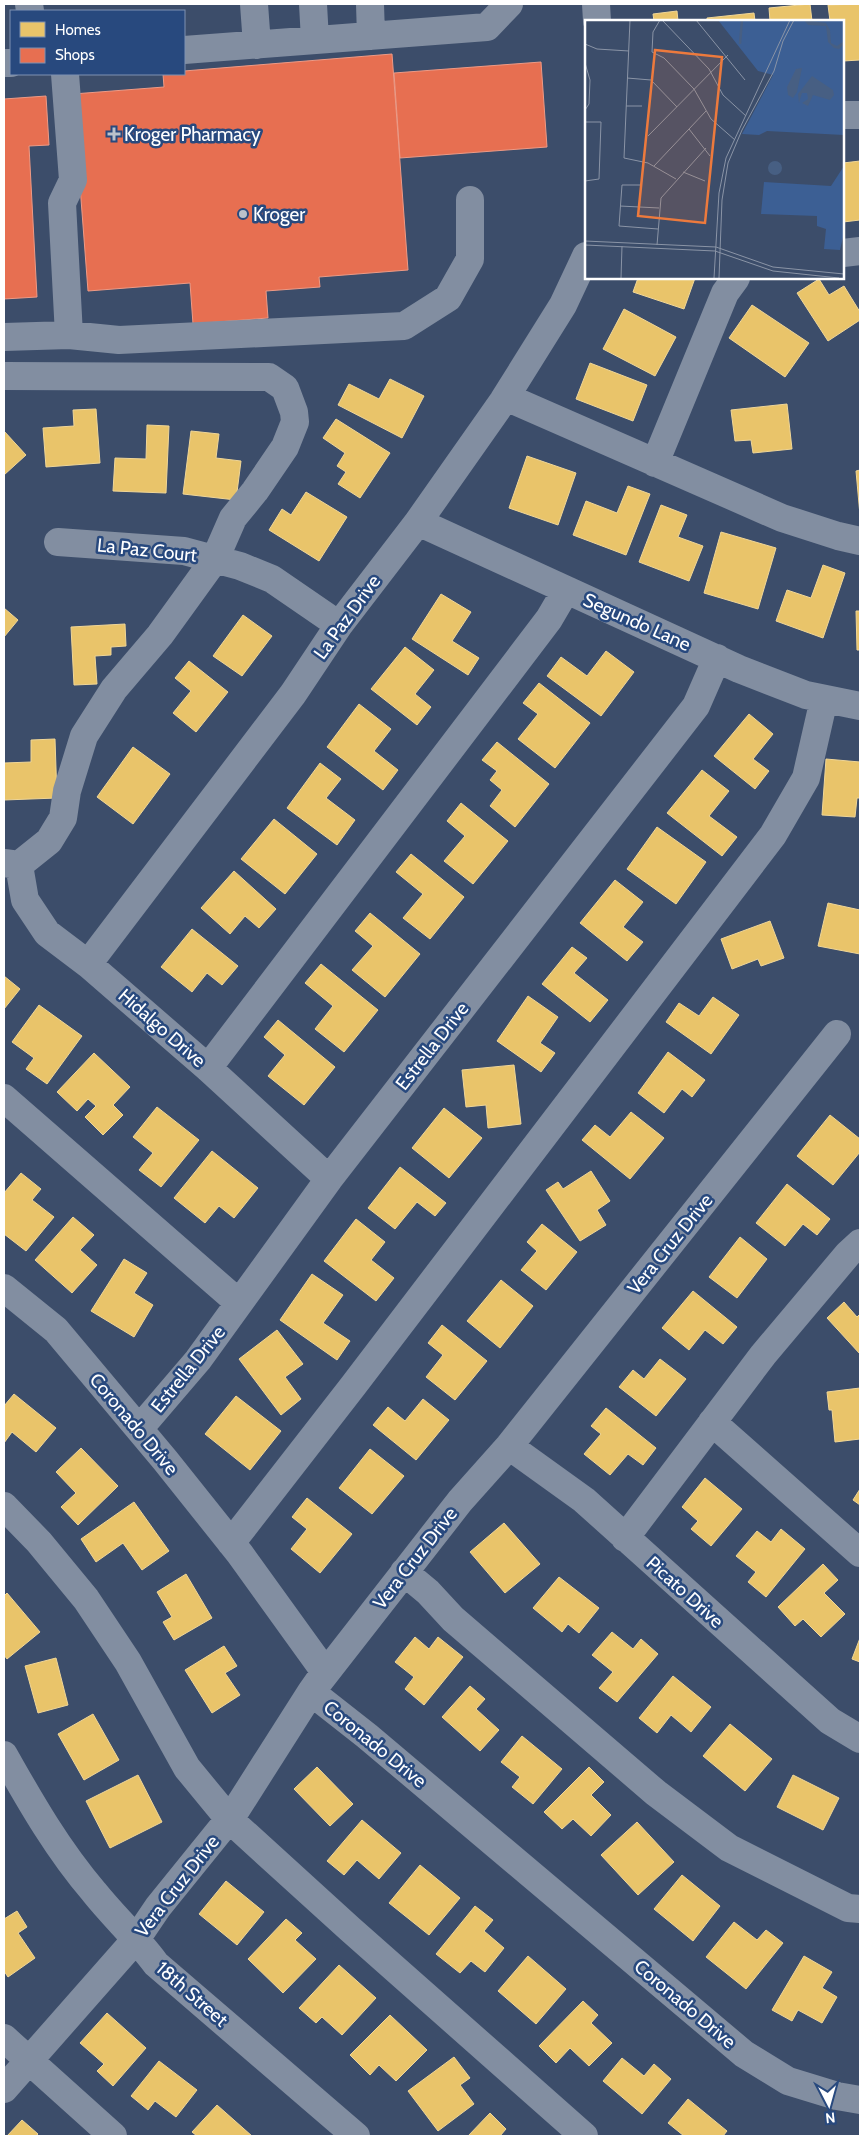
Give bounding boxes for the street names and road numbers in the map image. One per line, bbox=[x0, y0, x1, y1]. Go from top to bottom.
street label: La Paz Court bbox=[96, 533, 199, 567]
street label: La Paz Drive bbox=[309, 570, 385, 664]
street label: Segundo Lane bbox=[580, 588, 695, 656]
street label: Hidalgo Drive bbox=[114, 984, 211, 1072]
street label: Estrella Drive bbox=[391, 997, 474, 1095]
street label: Vera Cruz Drive bbox=[622, 1189, 718, 1299]
street label: Estrella Drive bbox=[146, 1321, 230, 1417]
street label: Coronado Drive bbox=[85, 1368, 183, 1480]
street label: Vera Cruz Drive bbox=[368, 1502, 462, 1613]
street label: Picato Drive bbox=[642, 1551, 729, 1633]
street label: Coronado Drive bbox=[319, 1695, 431, 1793]
street label: Vera Cruz Drive bbox=[130, 1830, 224, 1941]
street label: Coronado Drive bbox=[629, 1955, 741, 2053]
street label: 18th Street bbox=[151, 1957, 233, 2032]

